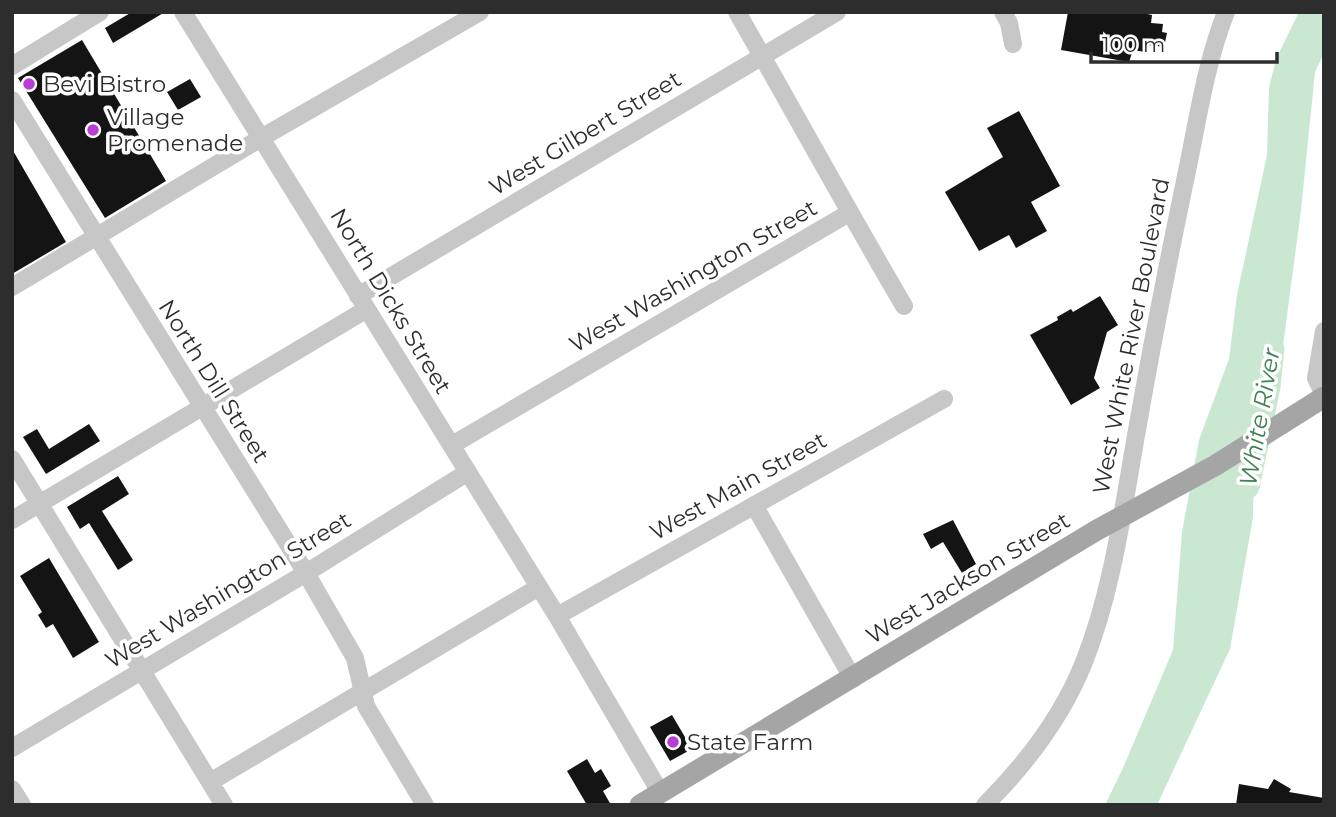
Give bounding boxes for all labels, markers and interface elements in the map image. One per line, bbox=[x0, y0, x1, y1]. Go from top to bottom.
scale bar bbox=[1091, 21, 1276, 65]
text: 100 m bbox=[1102, 32, 1165, 57]
street label: West Gilbert Street bbox=[484, 65, 686, 201]
place label: Bevi Bistro bbox=[43, 70, 166, 98]
marker: Bevi Bistro bbox=[21, 76, 37, 92]
place label: Village Promenade bbox=[107, 103, 243, 157]
marker: Village Promenade bbox=[85, 122, 101, 138]
street label: West White River Boulevard bbox=[1087, 176, 1175, 496]
street label: West Washington Street bbox=[564, 194, 822, 358]
street label: North Dicks Street bbox=[324, 203, 458, 399]
street label: North Dill Street bbox=[153, 294, 275, 468]
water label: White River bbox=[1233, 345, 1286, 488]
street label: West Main Street bbox=[645, 426, 831, 546]
street label: West Washington Street bbox=[100, 506, 356, 674]
street label: West Jackson Street bbox=[861, 506, 1075, 650]
place label: State Farm bbox=[687, 728, 814, 756]
marker: State Farm bbox=[665, 734, 681, 750]

